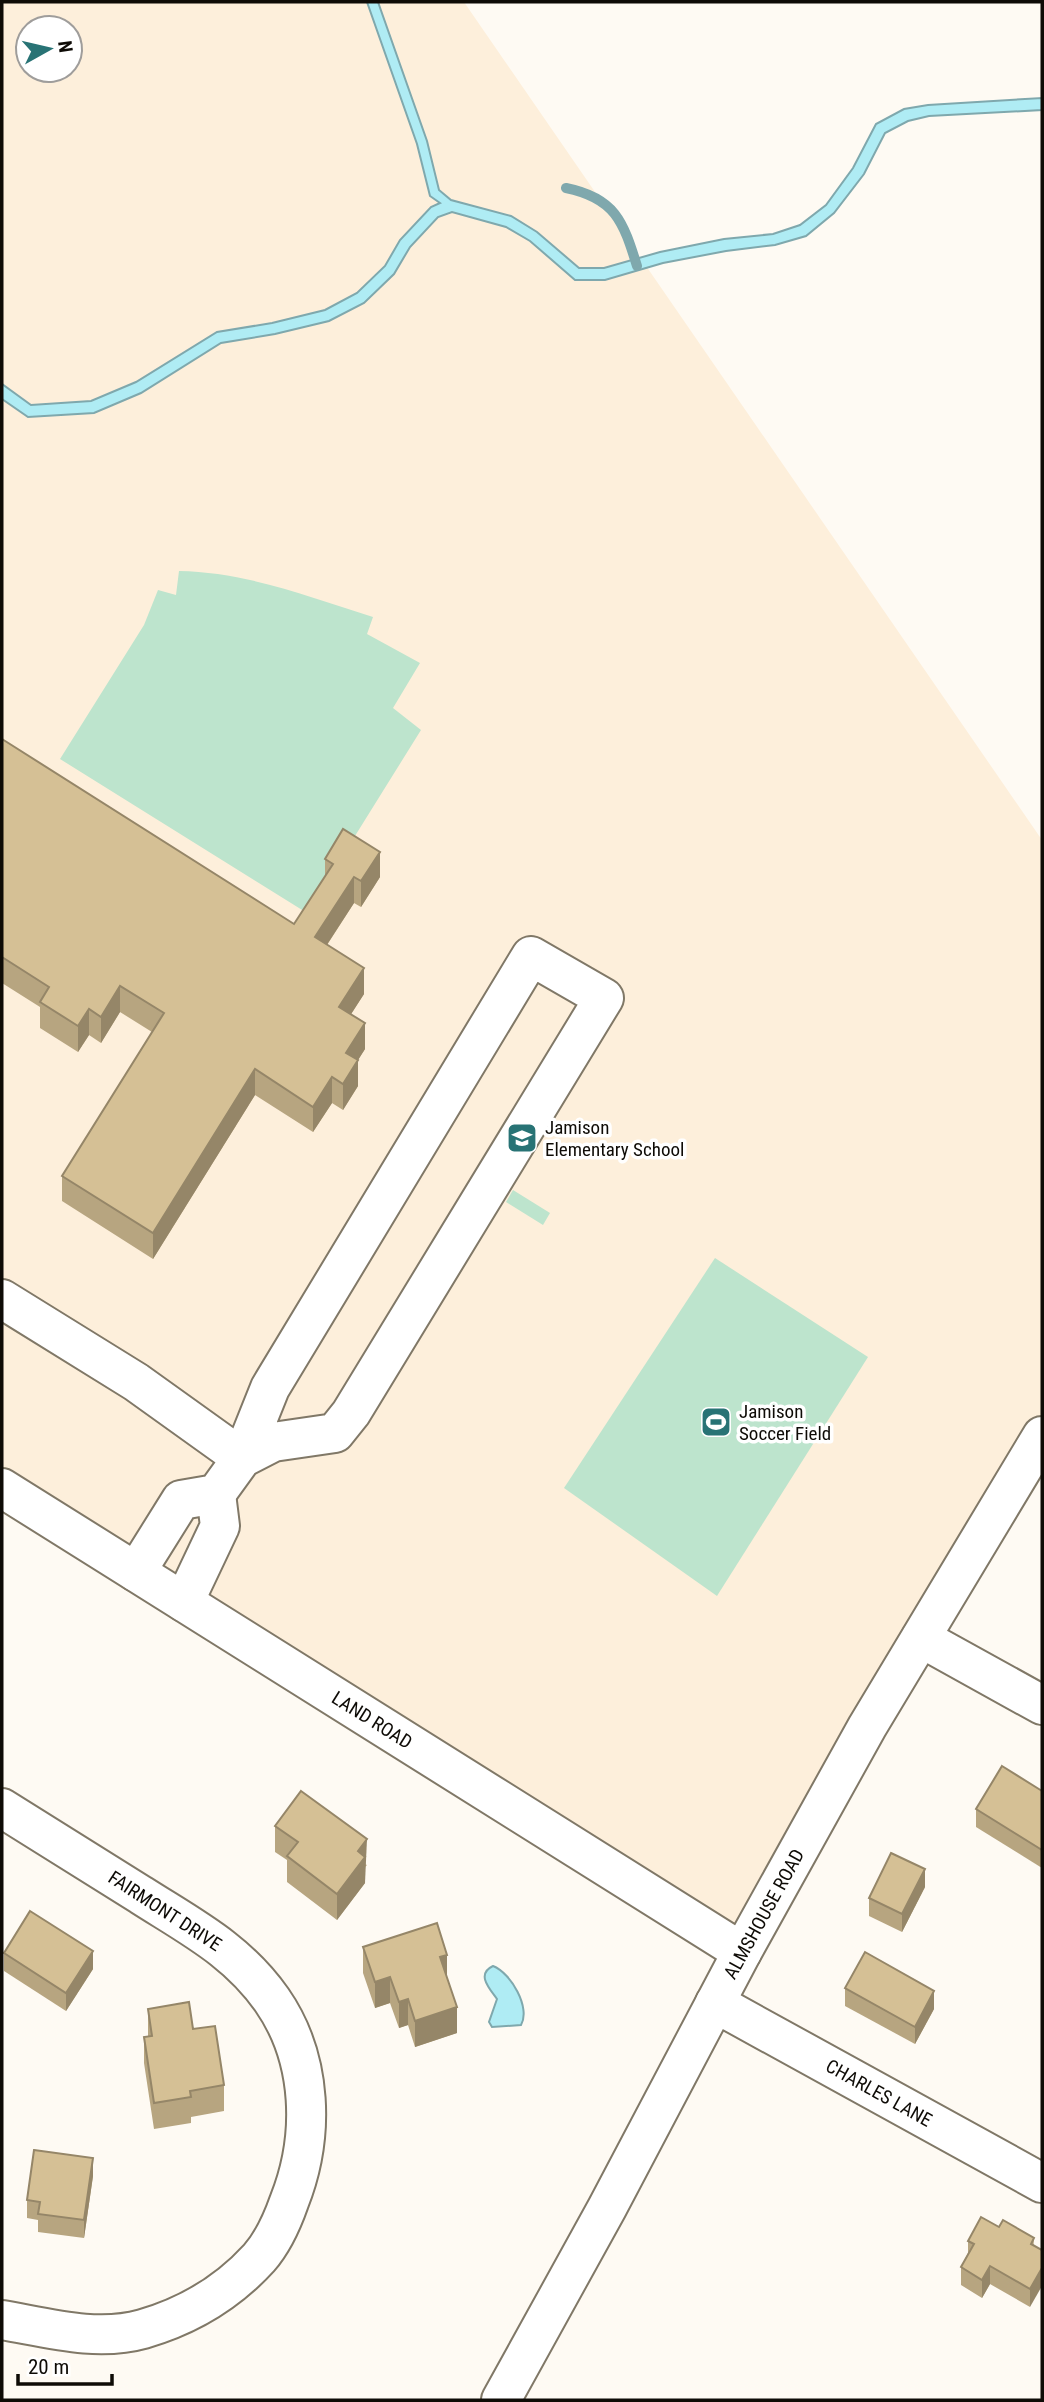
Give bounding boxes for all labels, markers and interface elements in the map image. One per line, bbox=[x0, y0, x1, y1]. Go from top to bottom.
north arrow bbox=[14, 14, 84, 84]
text: N bbox=[53, 39, 78, 54]
place label: Jamison Elementary School bbox=[545, 1116, 684, 1161]
school or university icon: Jamison Elementary School bbox=[505, 1121, 539, 1155]
place label: Jamison Soccer Field bbox=[739, 1400, 831, 1445]
sports icon: Jamison Soccer Field bbox=[699, 1405, 733, 1439]
street label: LAND ROAD bbox=[328, 1686, 416, 1754]
street label: ALMSHOUSE ROAD bbox=[719, 1845, 809, 1983]
street label: FAIRMONT DRIVE bbox=[104, 1866, 226, 1956]
street label: CHARLES LANE bbox=[822, 2054, 936, 2132]
scale bar bbox=[18, 2342, 112, 2386]
text: 20 m bbox=[28, 2355, 69, 2379]

